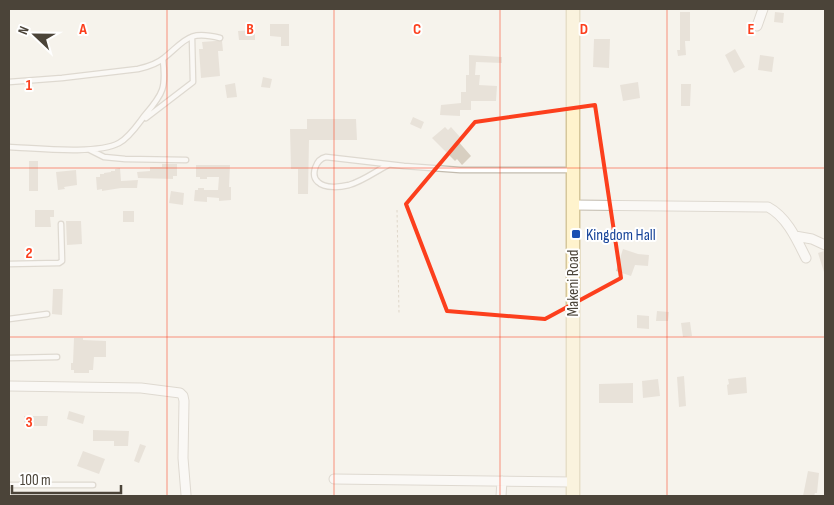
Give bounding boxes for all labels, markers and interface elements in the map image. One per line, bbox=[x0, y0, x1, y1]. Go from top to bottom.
north arrow bbox=[10, 10, 60, 60]
text: A bbox=[78, 20, 87, 39]
text: B bbox=[246, 20, 254, 39]
text: C bbox=[413, 20, 421, 39]
text: D bbox=[580, 20, 588, 39]
text: E bbox=[748, 20, 755, 39]
text: N bbox=[14, 24, 33, 37]
text: 1 bbox=[26, 76, 33, 95]
place label: Kingdom Hall bbox=[586, 226, 656, 245]
marker: Kingdom Hall bbox=[570, 228, 582, 240]
text: 2 bbox=[25, 244, 33, 263]
street label: Makeni Road bbox=[564, 250, 583, 316]
text: 3 bbox=[25, 413, 33, 432]
scale bar bbox=[12, 462, 121, 494]
text: 100 m bbox=[20, 471, 51, 490]

